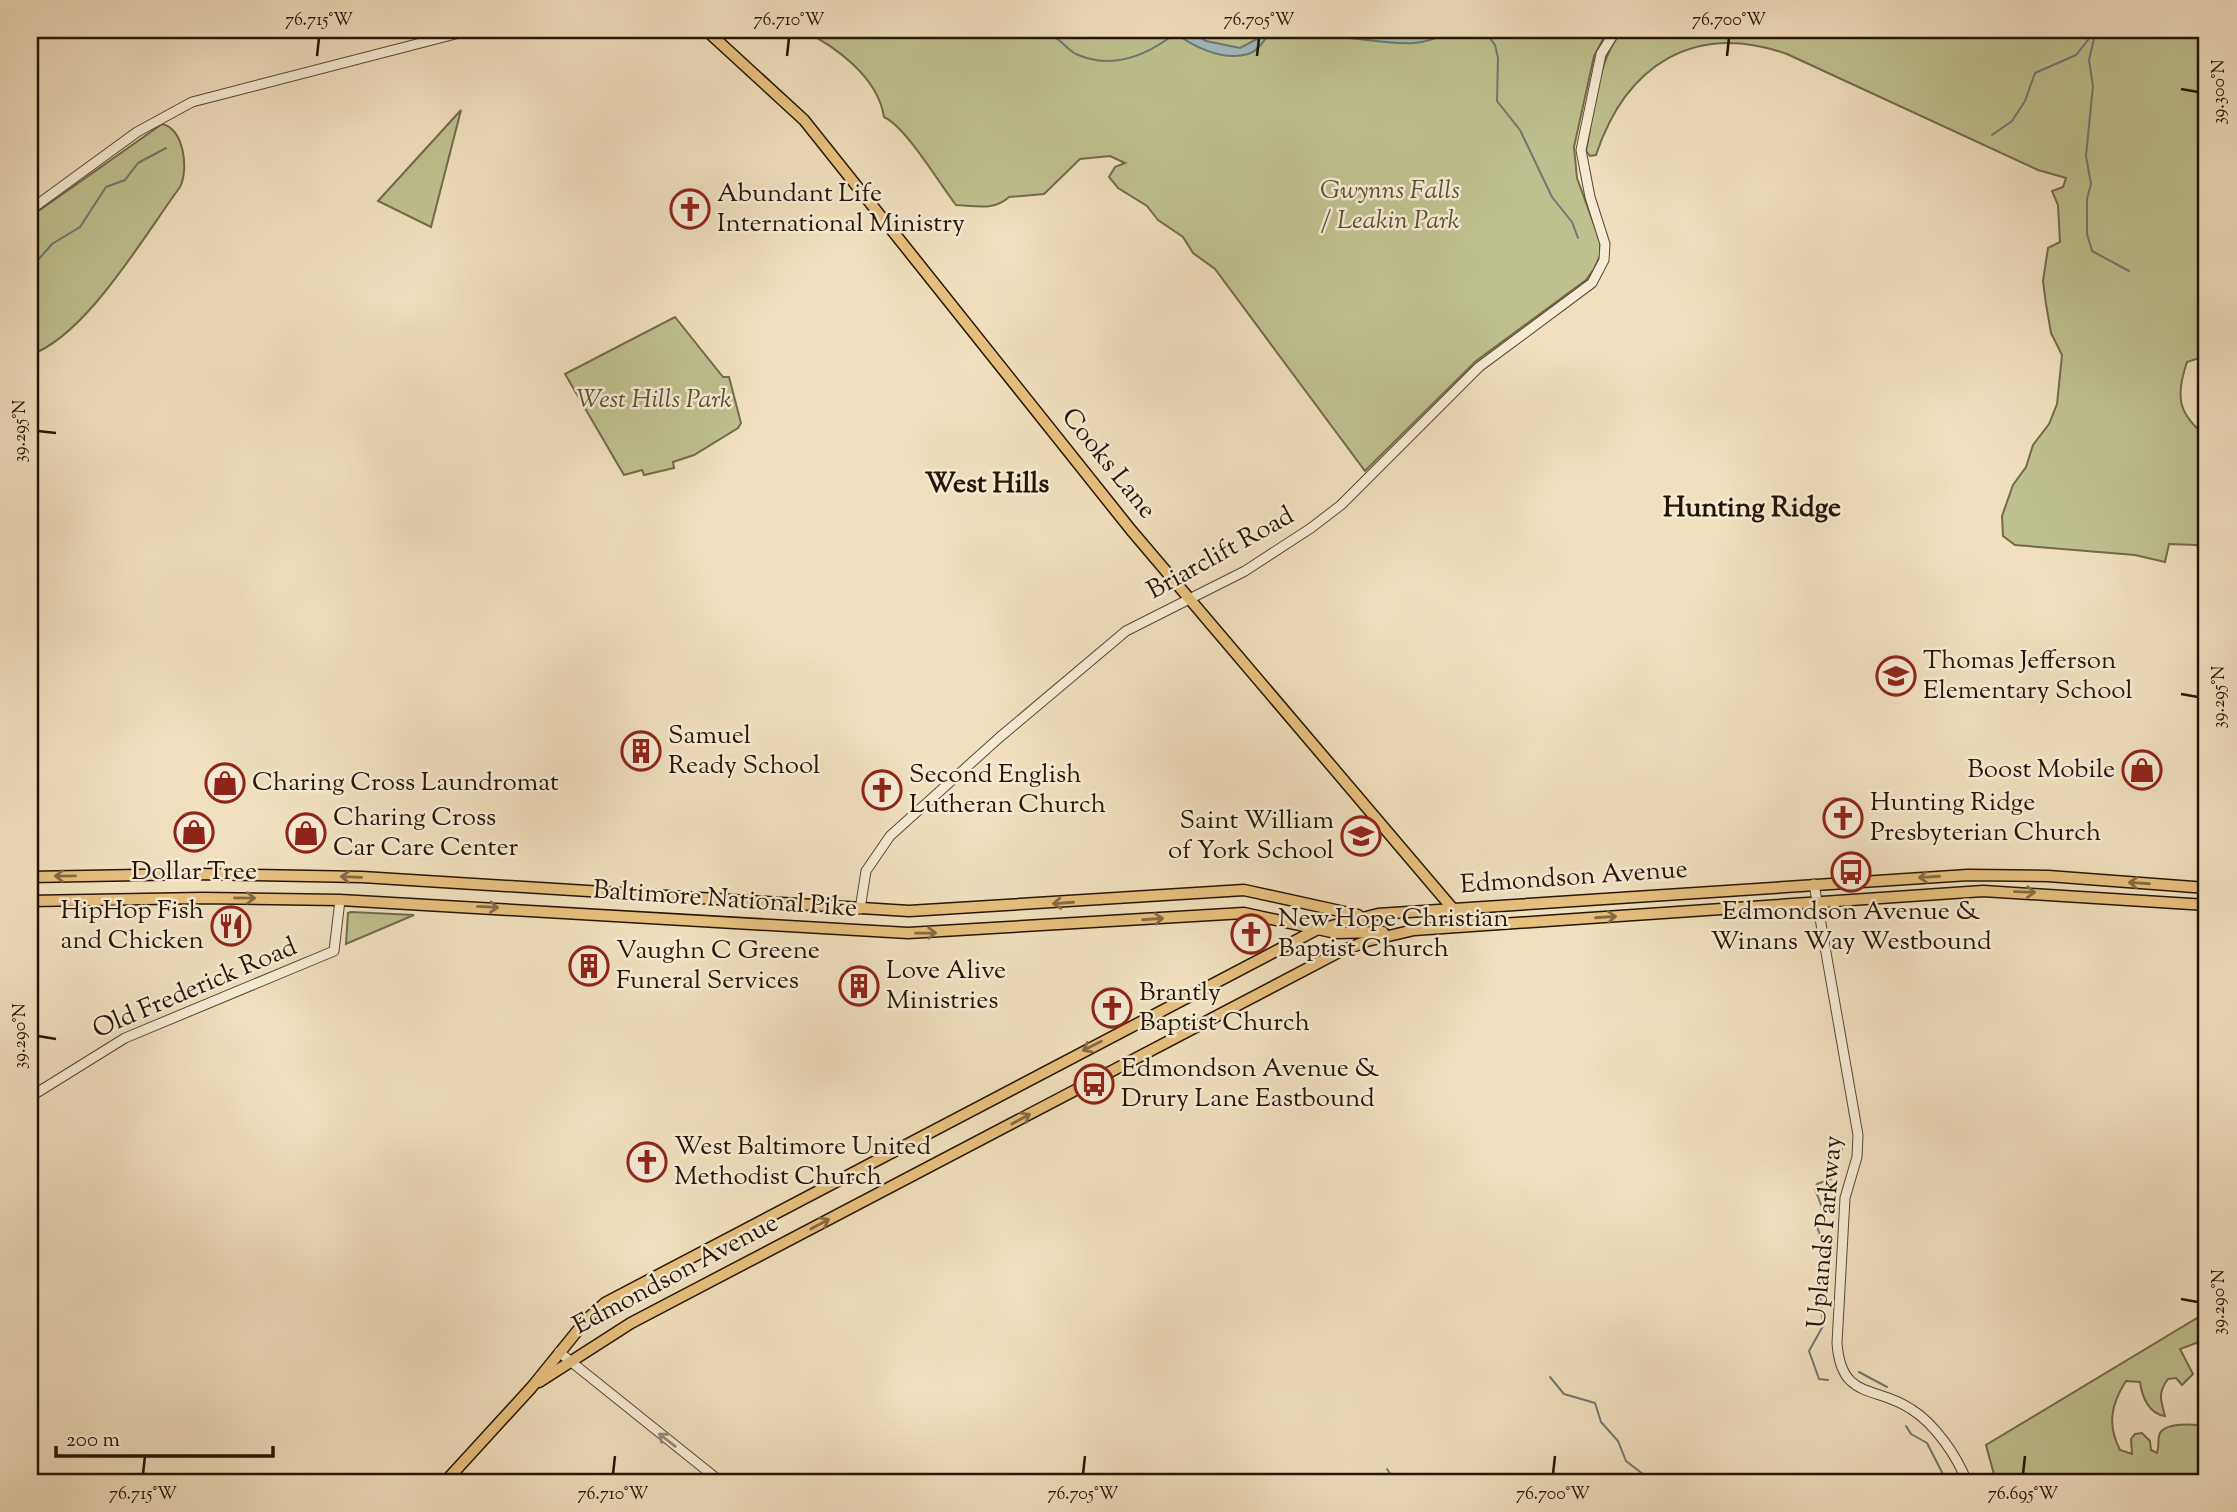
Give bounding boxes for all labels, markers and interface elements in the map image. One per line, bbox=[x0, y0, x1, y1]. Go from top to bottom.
text: 76.715°W bbox=[285, 8, 353, 34]
text: 76.710°W bbox=[754, 8, 824, 34]
text: 76.705°W bbox=[1223, 8, 1295, 34]
text: 76.700°W bbox=[1692, 8, 1766, 34]
text: 39.300°N bbox=[2207, 59, 2233, 125]
park label: Gwynns Falls / Leakin Park bbox=[1320, 173, 1460, 240]
place label: Abundant Life International Ministry bbox=[717, 176, 965, 243]
church icon: Abundant Life International Ministry bbox=[669, 188, 711, 230]
park label: West Hills Park bbox=[576, 382, 732, 419]
text: 39.295°N bbox=[8, 400, 34, 462]
street label: Cooks Lane bbox=[1052, 401, 1164, 527]
district label: West Hills bbox=[925, 465, 1049, 505]
district label: Hunting Ridge bbox=[1663, 489, 1841, 529]
street label: Briarclift Road bbox=[1141, 498, 1302, 610]
place label: Thomas Jefferson Elementary School bbox=[1923, 643, 2133, 710]
school or university icon: Thomas Jefferson Elementary School bbox=[1875, 655, 1917, 697]
text: 39.295°N bbox=[2207, 666, 2233, 728]
place label: Samuel Ready School bbox=[668, 718, 820, 785]
building icon: Samuel Ready School bbox=[620, 730, 662, 772]
shop icon: Boost Mobile bbox=[2121, 749, 2163, 791]
place label: Boost Mobile bbox=[1967, 752, 2115, 789]
place label: Second English Lutheran Church bbox=[909, 757, 1106, 824]
shop icon: Charing Cross Laundromat bbox=[204, 762, 246, 804]
place label: Charing Cross Laundromat bbox=[252, 765, 559, 802]
church icon: Second English Lutheran Church bbox=[861, 769, 903, 811]
place label: Hunting Ridge Presbyterian Church bbox=[1870, 785, 2101, 852]
church icon: Hunting Ridge Presbyterian Church bbox=[1822, 797, 1864, 839]
place label: Charing Cross Car Care Center bbox=[333, 800, 519, 867]
place label: Saint William of York School bbox=[1168, 803, 1334, 870]
shop icon: Dollar Tree bbox=[173, 811, 215, 853]
shop icon: Charing Cross Car Care Center bbox=[285, 812, 327, 854]
school or university icon: Saint William of York School bbox=[1340, 815, 1382, 857]
bus stop icon: Edmondson Avenue & Winans Way Westbound bbox=[1830, 851, 1872, 893]
street label: Edmondson Avenue bbox=[1459, 852, 1689, 904]
place label: Dollar Tree bbox=[131, 854, 257, 891]
one-way arrow bbox=[54, 869, 77, 883]
one-way arrow bbox=[339, 870, 362, 884]
one-way arrow bbox=[1918, 871, 1940, 884]
street label: Baltimore National Pike bbox=[592, 872, 858, 928]
one-way arrow bbox=[2128, 876, 2151, 889]
one-way arrow bbox=[2014, 885, 2037, 898]
one-way arrow bbox=[233, 891, 256, 905]
place label: HipHop Fish and Chicken bbox=[60, 893, 204, 960]
place label: Edmondson Avenue & Winans Way Westbound bbox=[1710, 894, 1992, 961]
one-way arrow bbox=[1052, 897, 1074, 910]
one-way arrow bbox=[477, 900, 500, 913]
place label: New Hope Christian Baptist Church bbox=[1278, 901, 1509, 968]
restaurant icon: HipHop Fish and Chicken bbox=[210, 905, 252, 947]
one-way arrow bbox=[1595, 910, 1617, 923]
one-way arrow bbox=[1141, 912, 1164, 925]
church icon: New Hope Christian Baptist Church bbox=[1230, 913, 1272, 955]
one-way arrow bbox=[914, 926, 937, 940]
street label: Old Frederick Road bbox=[87, 929, 303, 1049]
place label: Vaughn C Greene Funeral Services bbox=[616, 933, 820, 1000]
building icon: Vaughn C Greene Funeral Services bbox=[568, 945, 610, 987]
place label: Love Alive Ministries bbox=[886, 953, 1006, 1020]
building icon: Love Alive Ministries bbox=[838, 965, 880, 1007]
place label: Brantly Baptist Church bbox=[1139, 975, 1310, 1042]
church icon: Brantly Baptist Church bbox=[1091, 987, 1133, 1029]
text: 39.290°N bbox=[8, 1003, 34, 1069]
one-way arrow bbox=[1082, 1039, 1102, 1053]
place label: Edmondson Avenue & Drury Lane Eastbound bbox=[1121, 1051, 1379, 1118]
bus stop icon: Edmondson Avenue & Drury Lane Eastbound bbox=[1073, 1063, 1115, 1105]
one-way arrow bbox=[1010, 1111, 1031, 1125]
place label: West Baltimore United Methodist Church bbox=[674, 1129, 931, 1196]
street label: Uplands Parkway bbox=[1799, 1134, 1853, 1330]
church icon: West Baltimore United Methodist Church bbox=[626, 1141, 668, 1183]
street label: Edmondson Avenue bbox=[567, 1205, 785, 1345]
one-way arrow bbox=[809, 1217, 829, 1231]
text: 39.290°N bbox=[2207, 1269, 2233, 1335]
scale bar bbox=[56, 1414, 273, 1458]
text: 200 m bbox=[66, 1426, 120, 1456]
one-way arrow bbox=[659, 1432, 677, 1447]
text: 76.715°W bbox=[109, 1482, 177, 1508]
text: 76.710°W bbox=[578, 1482, 648, 1508]
text: 76.705°W bbox=[1047, 1482, 1119, 1508]
text: 76.700°W bbox=[1516, 1482, 1590, 1508]
text: 76.695°W bbox=[1988, 1482, 2058, 1508]

